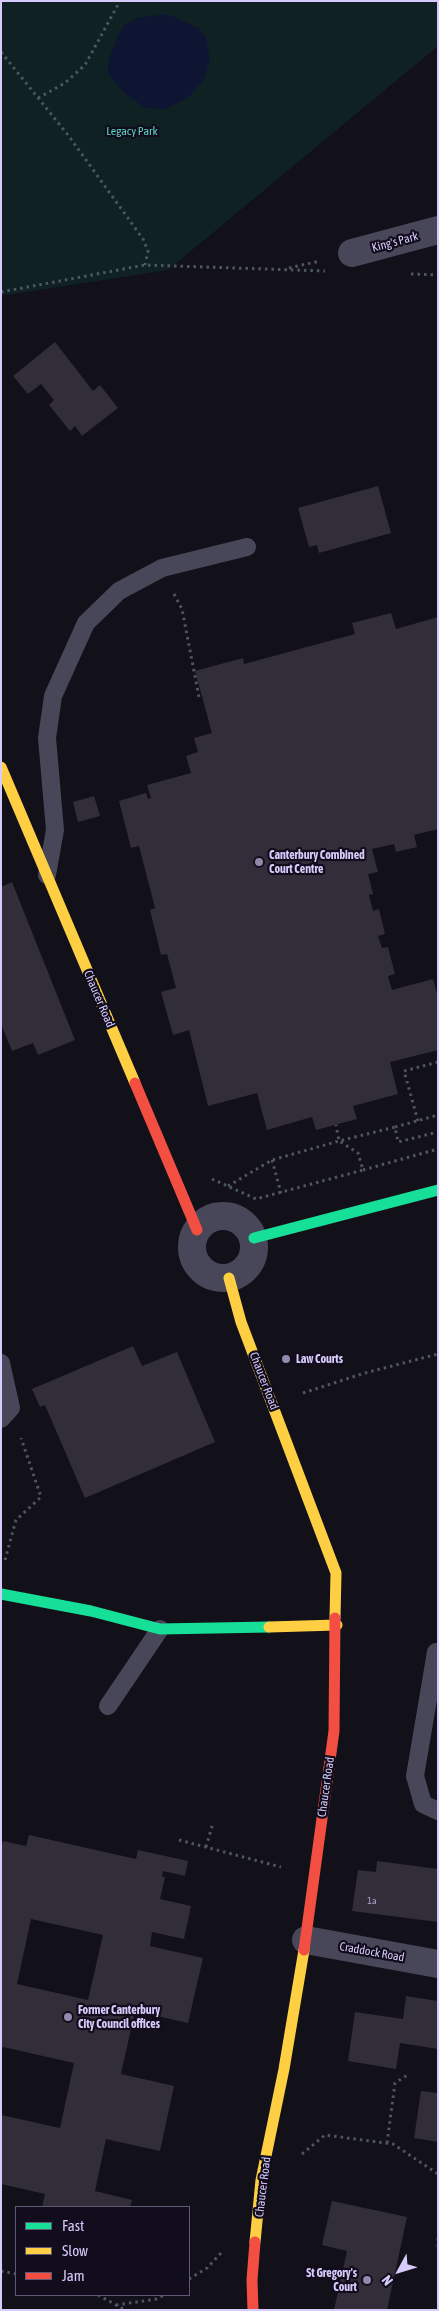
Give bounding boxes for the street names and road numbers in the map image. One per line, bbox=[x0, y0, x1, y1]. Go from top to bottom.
street label: King's Park bbox=[370, 229, 420, 255]
street label: Chaucer Road bbox=[81, 968, 117, 1030]
street label: Chaucer Road bbox=[246, 1350, 282, 1412]
street label: Chaucer Road bbox=[315, 1756, 337, 1818]
street label: Craddock Road bbox=[338, 1939, 406, 1965]
street label: Chaucer Road bbox=[252, 2156, 274, 2218]

